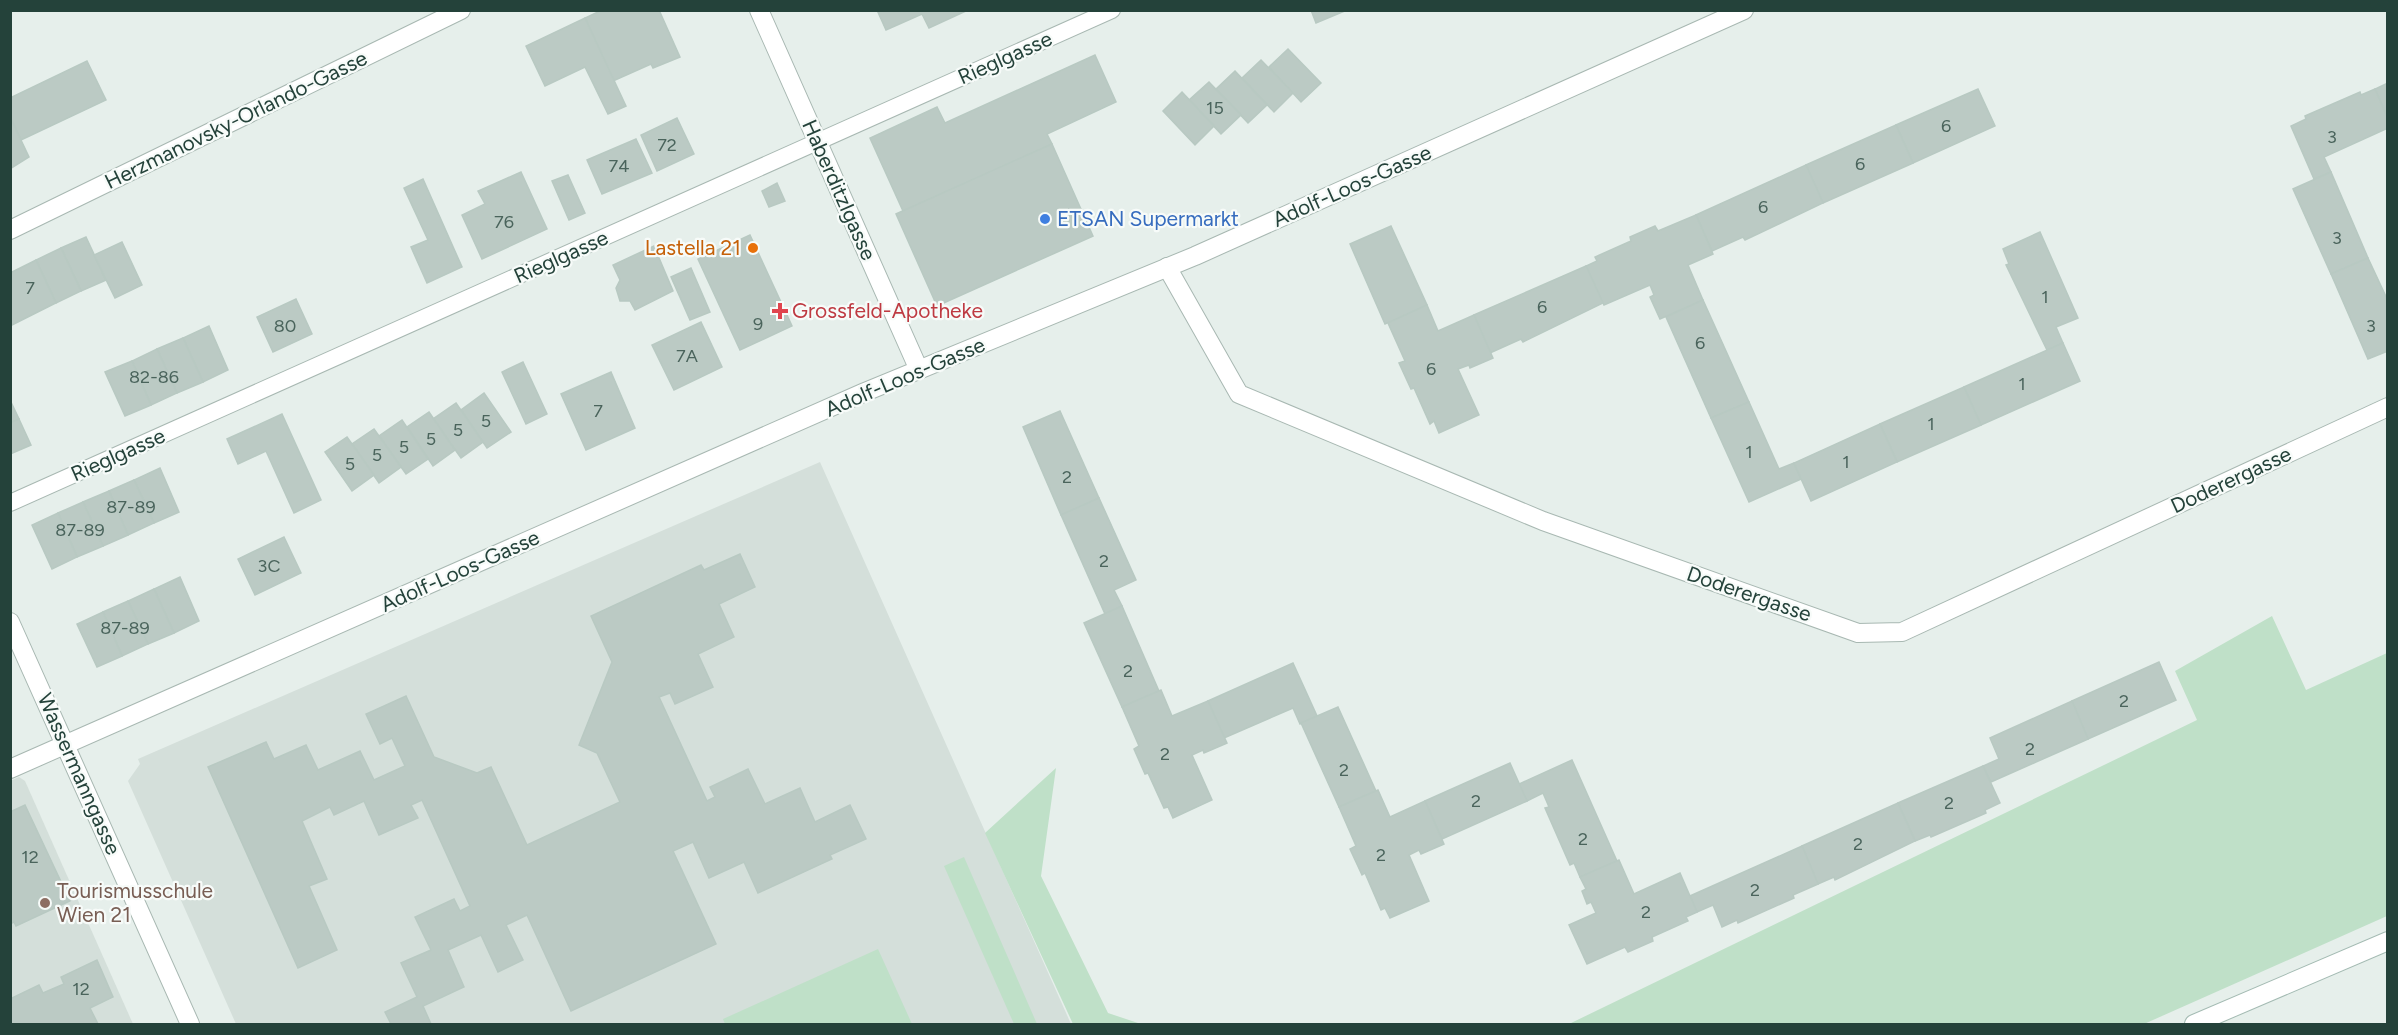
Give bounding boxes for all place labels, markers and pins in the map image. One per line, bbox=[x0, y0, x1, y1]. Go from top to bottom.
place label: ETSAN Supermarkt bbox=[1057, 206, 1239, 231]
marker: ETSAN Supermarkt bbox=[1038, 212, 1052, 226]
place label: Lastella 21 bbox=[645, 235, 741, 260]
marker: Lastella 21 bbox=[746, 241, 760, 255]
place label: Grossfeld-Apotheke bbox=[792, 298, 983, 323]
marker: Grossfeld-Apotheke bbox=[773, 304, 787, 318]
place label: Tourismusschule Wien 21 bbox=[57, 878, 213, 927]
marker: Tourismusschule Wien 21 bbox=[38, 896, 52, 910]

